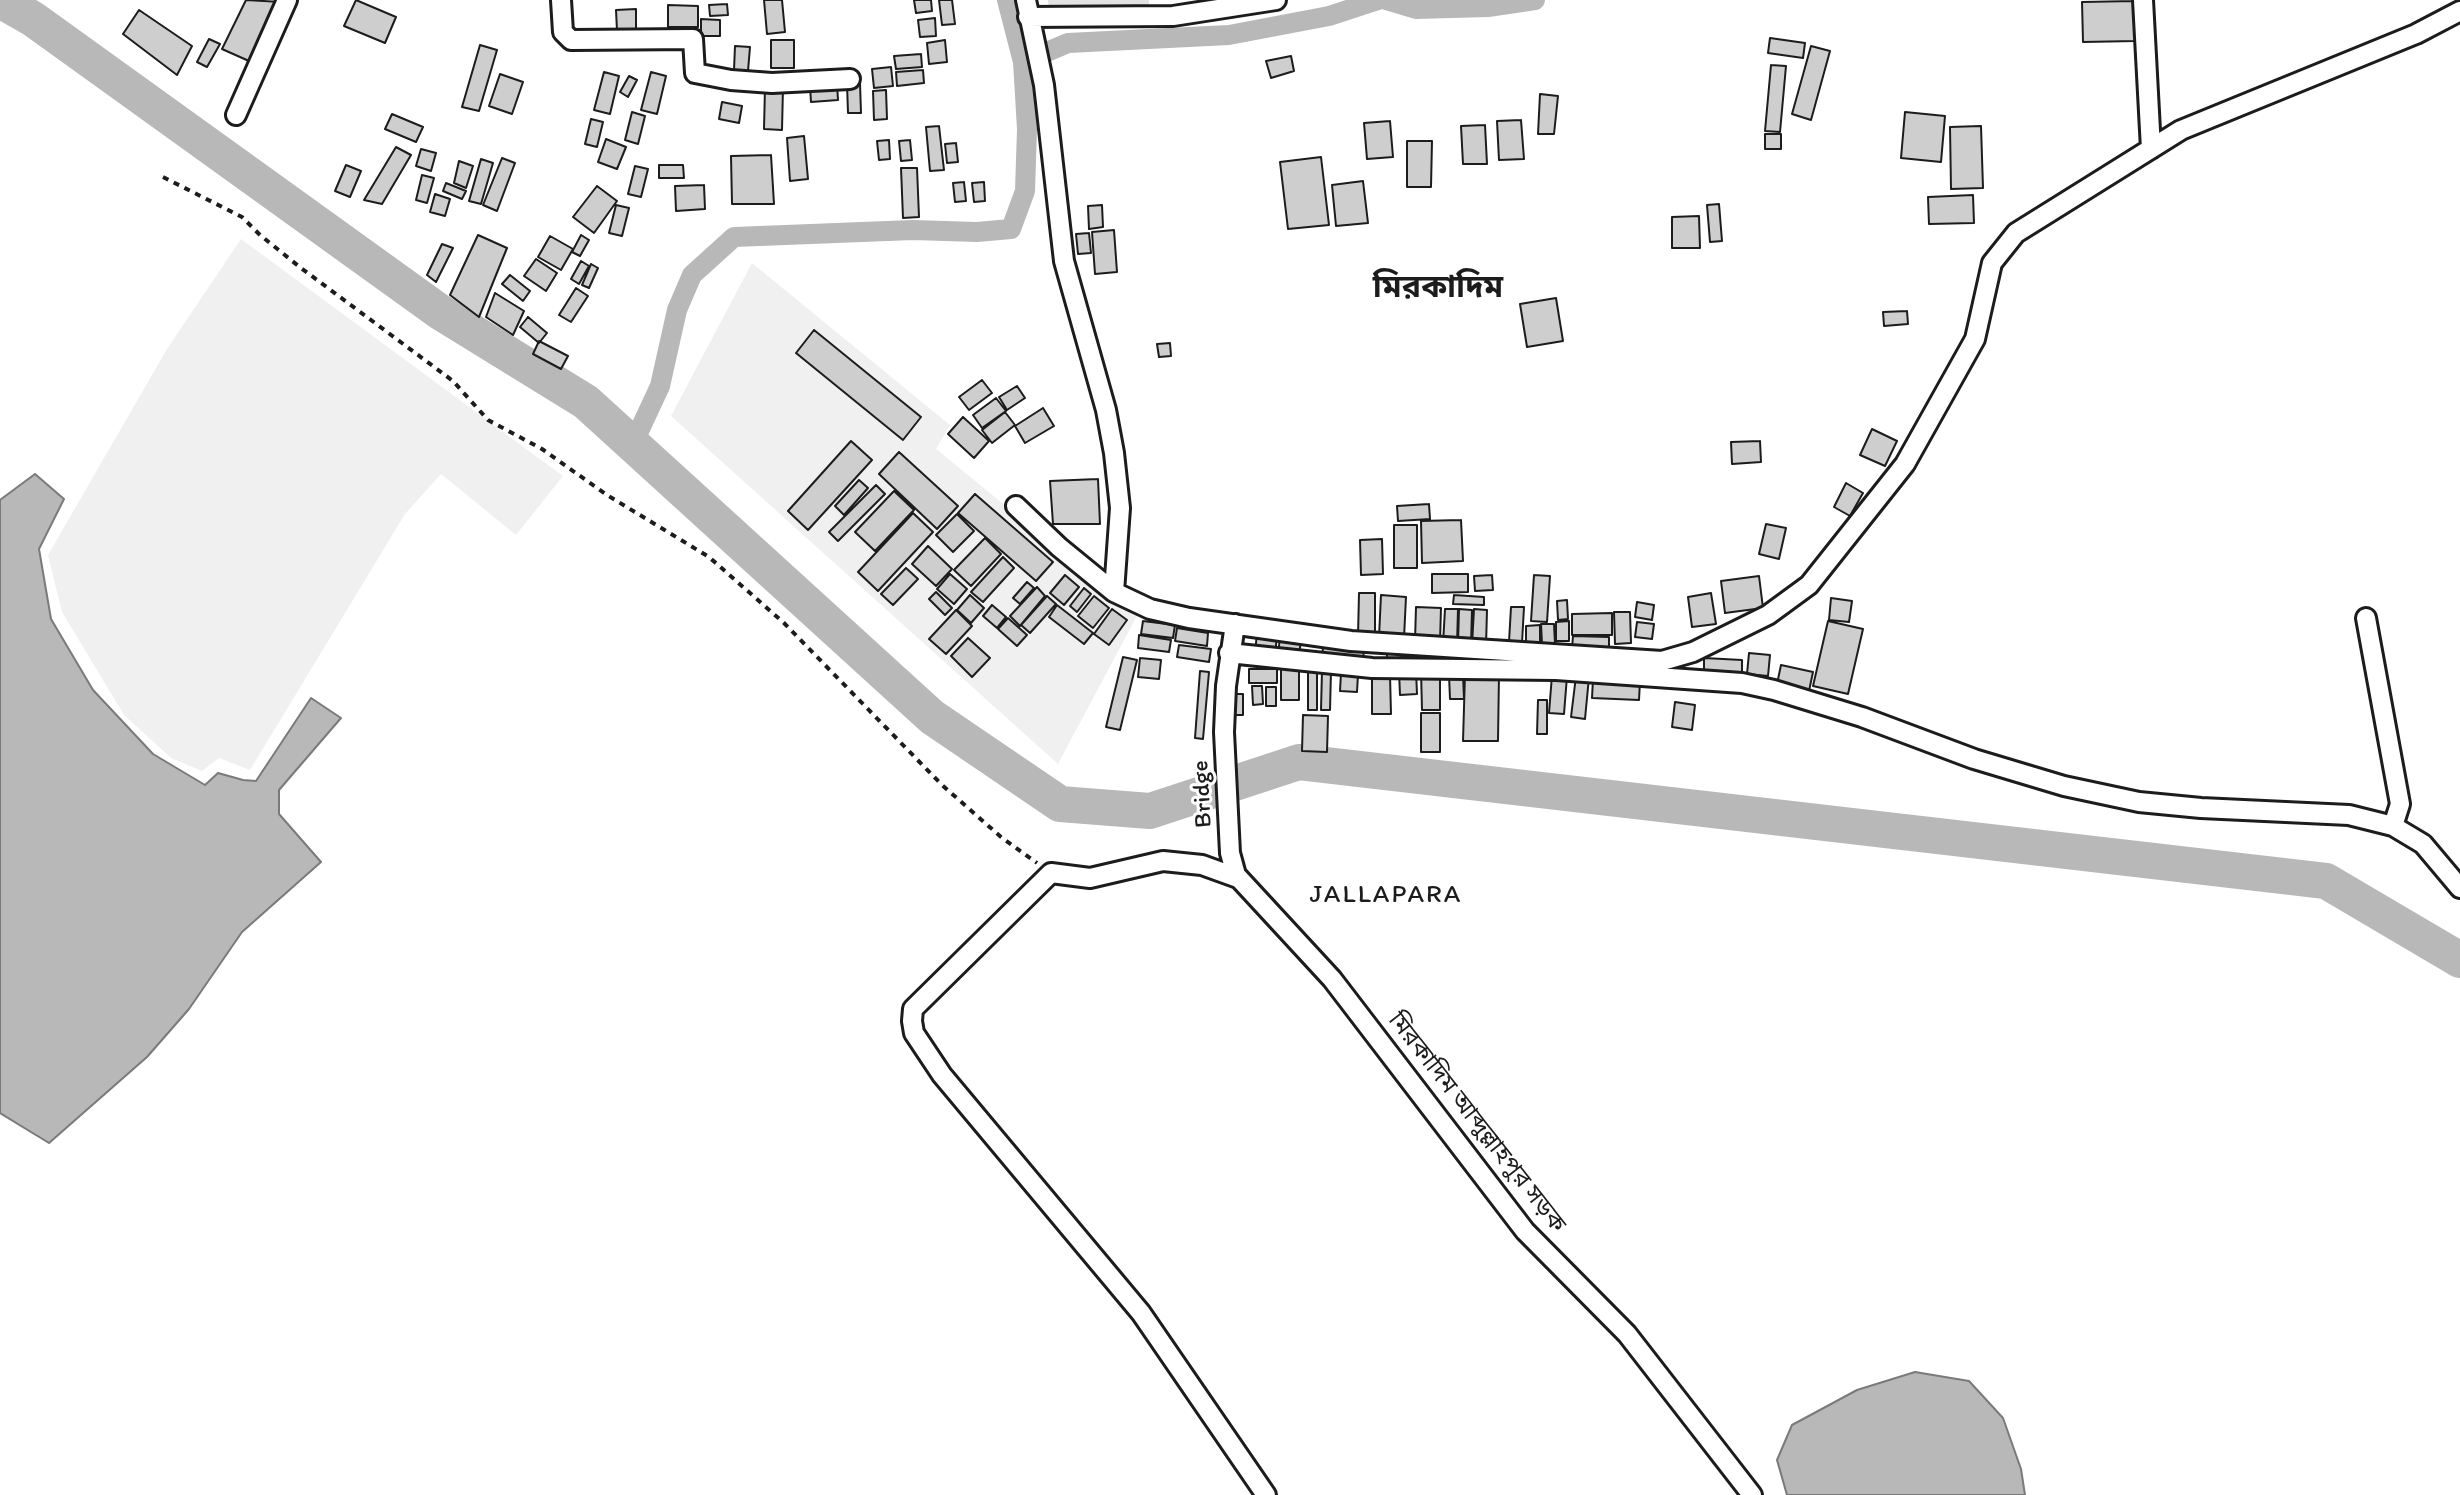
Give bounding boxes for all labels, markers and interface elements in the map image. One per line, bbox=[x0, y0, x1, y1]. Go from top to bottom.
district label: মিরকাদিম bbox=[1373, 270, 1503, 308]
street label: Bridge bbox=[1187, 759, 1219, 829]
district label: JALLAPARA bbox=[1309, 879, 1463, 911]
street label: মিরকাদিম আব্দুল্লাহপুর সড়ক bbox=[1381, 1007, 1571, 1239]

